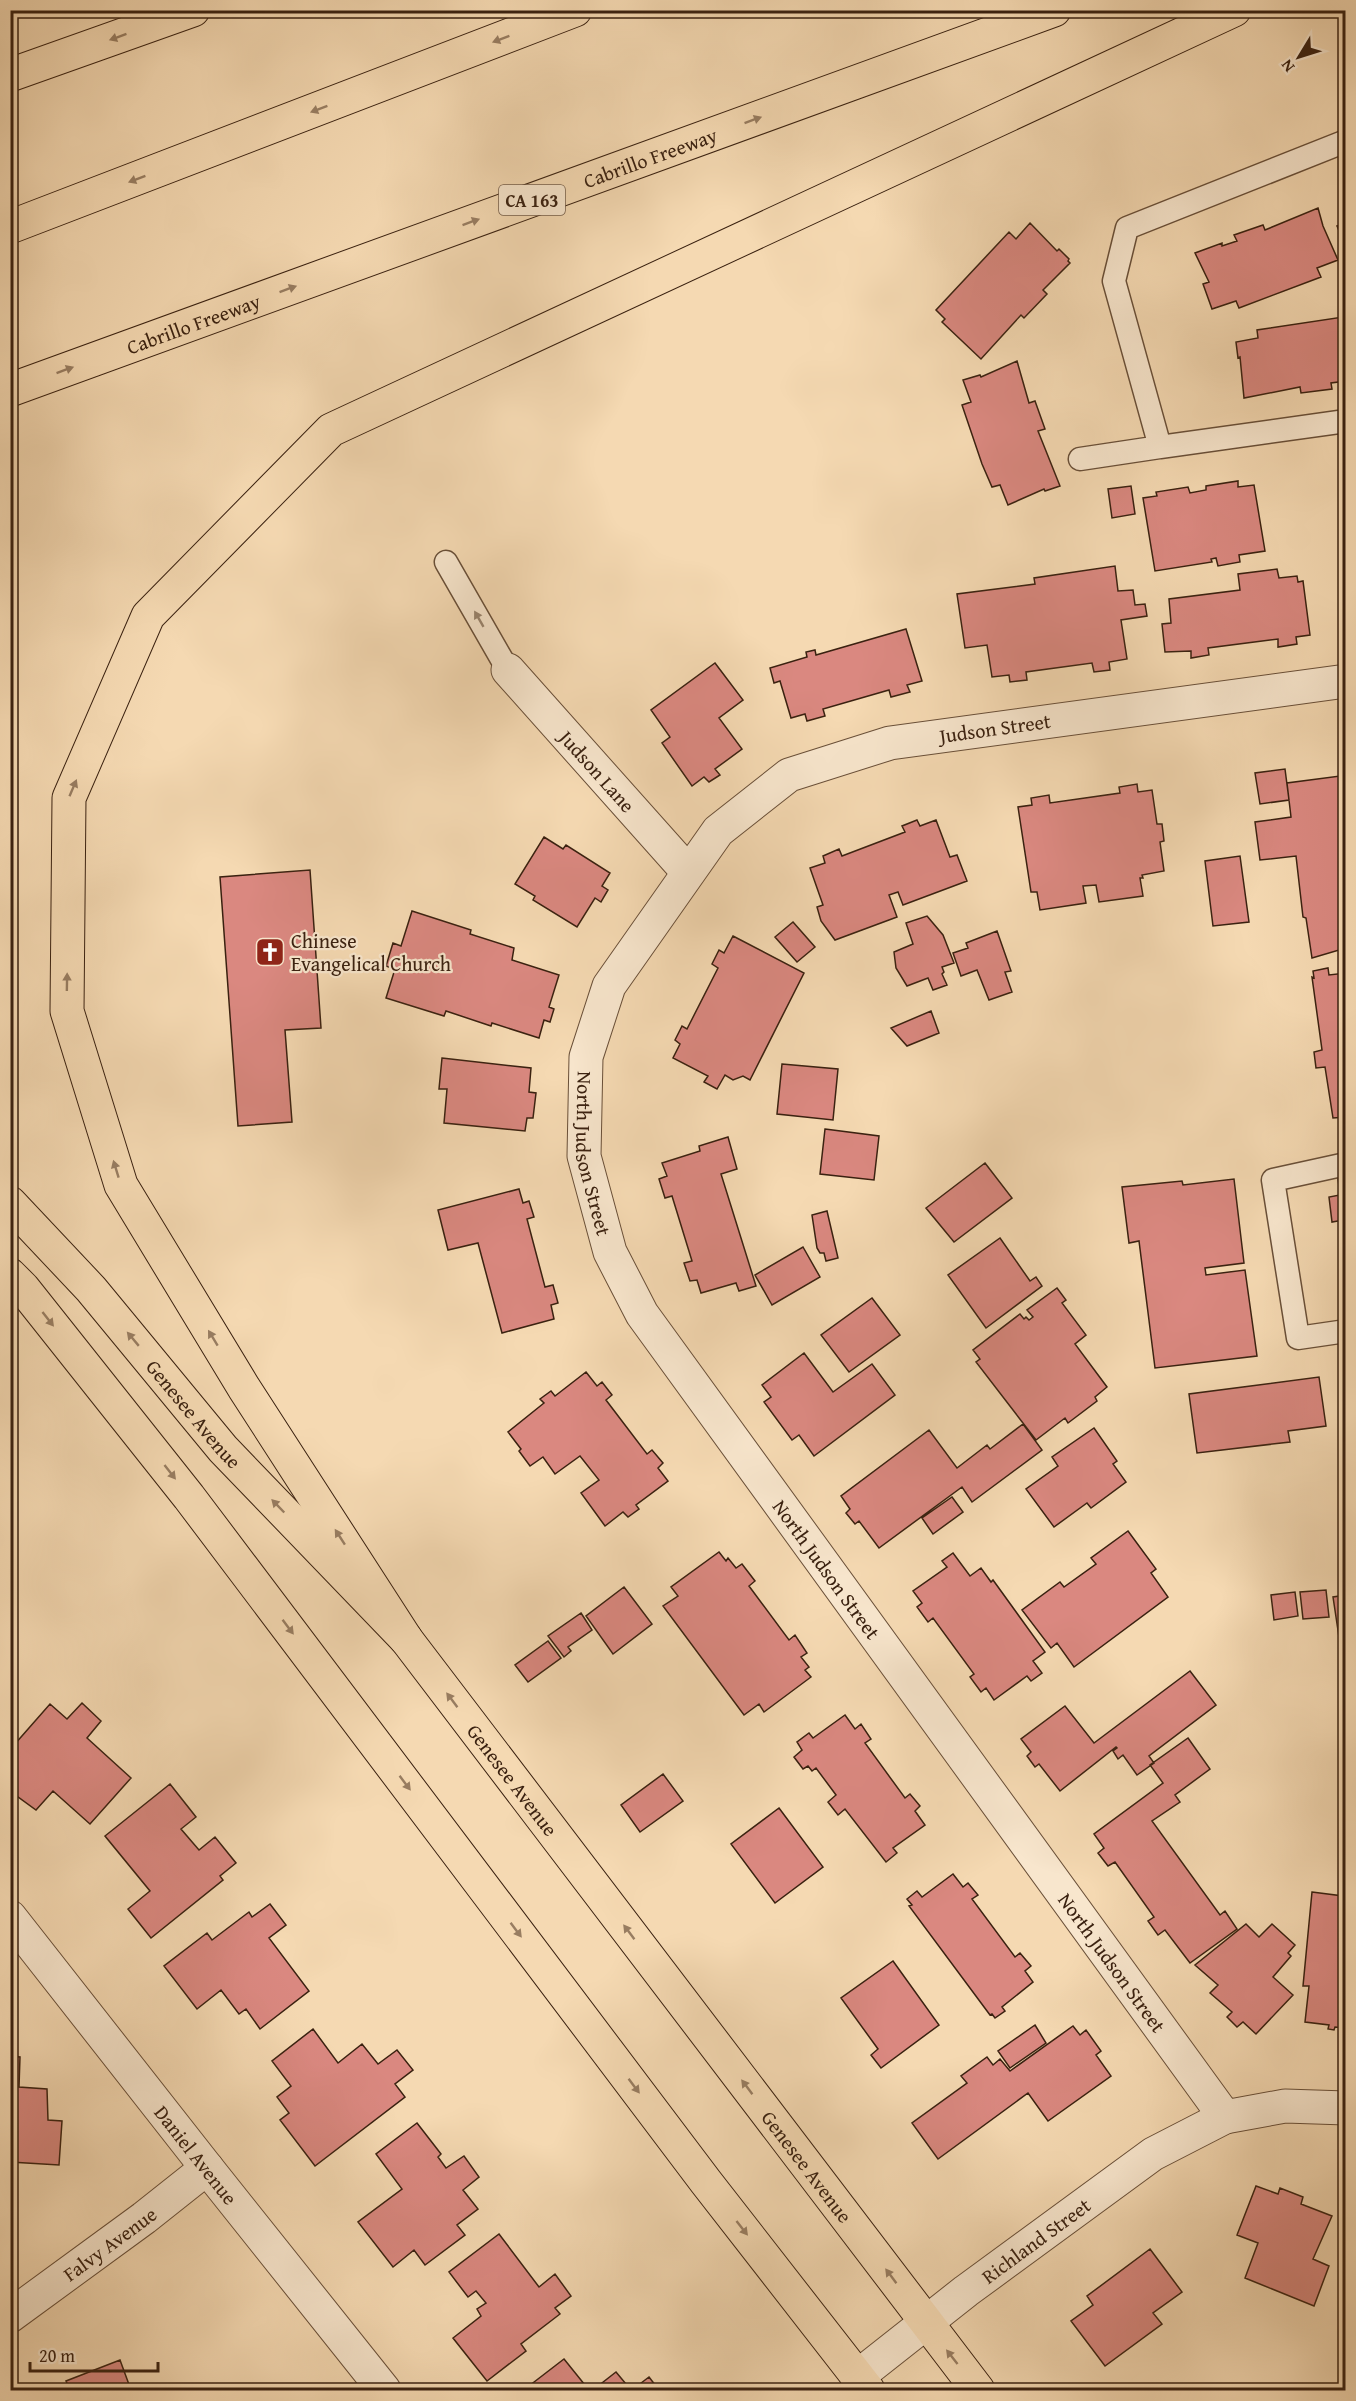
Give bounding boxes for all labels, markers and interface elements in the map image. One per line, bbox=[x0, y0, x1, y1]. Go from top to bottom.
north arrow bbox=[1269, 27, 1329, 87]
one-way arrow bbox=[109, 33, 127, 43]
one-way arrow bbox=[491, 34, 509, 44]
text: N bbox=[1274, 54, 1300, 78]
one-way arrow bbox=[309, 104, 327, 114]
one-way arrow bbox=[744, 114, 762, 124]
street label: Cabrillo Freeway bbox=[579, 119, 721, 195]
one-way arrow bbox=[127, 174, 145, 184]
road number: CA 163 bbox=[499, 185, 565, 215]
one-way arrow bbox=[463, 217, 481, 227]
one-way arrow bbox=[279, 284, 297, 294]
street label: Cabrillo Freeway bbox=[122, 286, 264, 361]
one-way arrow bbox=[57, 365, 75, 375]
one-way arrow bbox=[474, 610, 484, 627]
street label: Judson Street bbox=[934, 706, 1053, 751]
street label: Judson Lane bbox=[551, 721, 642, 818]
one-way arrow bbox=[69, 779, 78, 796]
place label: Chinese Evangelical Church bbox=[291, 926, 451, 978]
church icon: Chinese Evangelical Church bbox=[254, 936, 286, 968]
one-way arrow bbox=[62, 972, 72, 991]
street label: North Judson Street bbox=[569, 1071, 619, 1239]
one-way arrow bbox=[111, 1160, 120, 1178]
one-way arrow bbox=[42, 1312, 54, 1327]
one-way arrow bbox=[208, 1330, 219, 1346]
one-way arrow bbox=[127, 1332, 139, 1347]
street label: Genesee Avenue bbox=[140, 1353, 248, 1475]
one-way arrow bbox=[163, 1464, 176, 1480]
street label: North Judson Street bbox=[766, 1493, 888, 1645]
one-way arrow bbox=[271, 1499, 285, 1513]
one-way arrow bbox=[334, 1528, 345, 1545]
one-way arrow bbox=[281, 1620, 293, 1635]
one-way arrow bbox=[446, 1692, 458, 1707]
street label: Genesee Avenue bbox=[461, 1717, 565, 1842]
one-way arrow bbox=[399, 1775, 411, 1790]
street label: North Judson Street bbox=[1052, 1886, 1173, 2038]
one-way arrow bbox=[510, 1922, 523, 1938]
one-way arrow bbox=[623, 1925, 635, 1940]
one-way arrow bbox=[628, 2077, 640, 2093]
one-way arrow bbox=[742, 2080, 754, 2095]
street label: Daniel Avenue bbox=[148, 2099, 245, 2210]
street label: Genesee Avenue bbox=[755, 2104, 860, 2228]
street label: Richland Street bbox=[975, 2190, 1096, 2290]
street label: Falvy Avenue bbox=[56, 2199, 162, 2288]
one-way arrow bbox=[736, 2220, 748, 2236]
one-way arrow bbox=[886, 2268, 898, 2283]
scale bar bbox=[30, 2335, 158, 2373]
text: 20 m bbox=[39, 2342, 75, 2369]
one-way arrow bbox=[946, 2349, 958, 2364]

